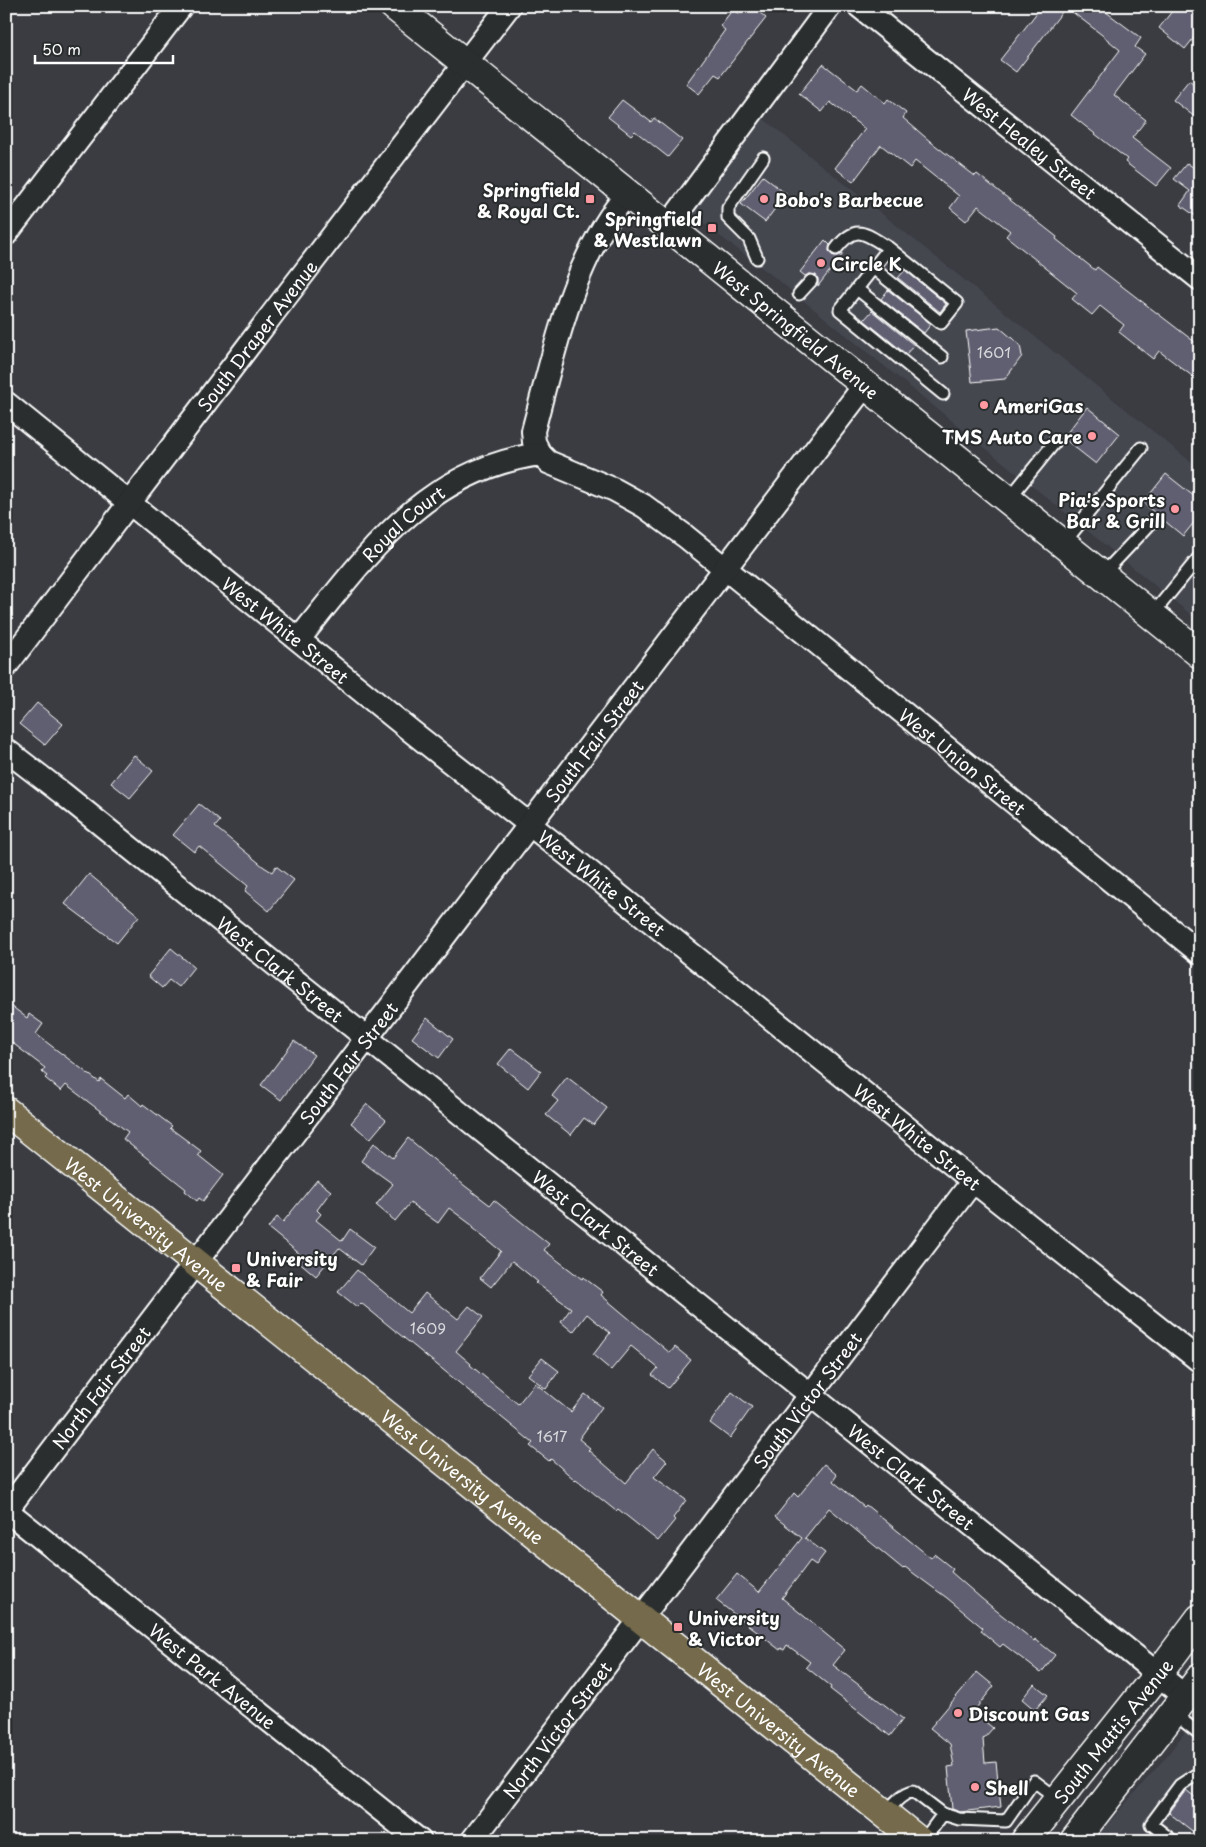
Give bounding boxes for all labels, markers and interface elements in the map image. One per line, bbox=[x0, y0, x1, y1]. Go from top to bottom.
scale bar bbox=[35, 32, 172, 64]
text: 50 m bbox=[42, 37, 81, 60]
street label: West Healey Street bbox=[957, 81, 1103, 205]
place label: Springfield & Royal Ct. bbox=[477, 176, 580, 224]
place label: Bobo's Barbecue bbox=[774, 186, 923, 213]
marker: Springfield & Royal Ct. bbox=[584, 193, 596, 205]
marker: Bobo's Barbecue bbox=[758, 193, 770, 205]
place label: Springfield & Westlawn bbox=[593, 205, 702, 253]
marker: Springfield & Westlawn bbox=[706, 222, 718, 234]
place label: Circle K bbox=[831, 250, 902, 277]
street label: South Draper Avenue bbox=[190, 254, 323, 417]
street label: West Springfield Avenue bbox=[707, 254, 885, 405]
marker: Circle K bbox=[815, 257, 827, 269]
house number: 1601 bbox=[977, 340, 1011, 363]
place label: AmeriGas bbox=[993, 392, 1084, 419]
marker: AmeriGas bbox=[978, 399, 990, 411]
place label: TMS Auto Care bbox=[942, 423, 1082, 450]
marker: TMS Auto Care bbox=[1086, 430, 1098, 442]
street label: Royal Court bbox=[355, 478, 450, 568]
place label: Pia's Sports Bar & Grill bbox=[1058, 486, 1165, 534]
marker: Pia's Sports Bar & Grill bbox=[1169, 503, 1181, 515]
street label: West White Street bbox=[216, 570, 355, 689]
street label: South Fair Street bbox=[538, 674, 649, 808]
street label: West Union Street bbox=[893, 701, 1032, 821]
street label: West White Street bbox=[533, 823, 672, 942]
street label: West Clark Street bbox=[211, 909, 350, 1028]
street label: South Fair Street bbox=[292, 996, 404, 1130]
street label: West White Street bbox=[848, 1077, 987, 1196]
street label: West University Avenue bbox=[59, 1150, 234, 1297]
street label: West Clark Street bbox=[527, 1163, 665, 1282]
place label: University & Fair bbox=[246, 1245, 338, 1293]
marker: University & Fair bbox=[230, 1262, 242, 1274]
house number: 1609 bbox=[410, 1316, 446, 1339]
street label: North Fair Street bbox=[45, 1320, 156, 1454]
street label: South Victor Street bbox=[746, 1326, 868, 1474]
street label: West University Avenue bbox=[375, 1403, 551, 1550]
street label: West Clark Street bbox=[842, 1417, 981, 1536]
house number: 1617 bbox=[537, 1424, 567, 1447]
place label: University & Victor bbox=[688, 1604, 780, 1652]
street label: West Park Avenue bbox=[144, 1616, 283, 1735]
marker: University & Victor bbox=[672, 1621, 684, 1633]
street label: South Mattis Avenue bbox=[1047, 1652, 1179, 1809]
street label: North Victor Street bbox=[496, 1655, 618, 1804]
street label: West University Avenue bbox=[692, 1656, 867, 1803]
place label: Discount Gas bbox=[968, 1700, 1090, 1727]
marker: Discount Gas bbox=[952, 1707, 964, 1719]
place label: Shell bbox=[985, 1774, 1028, 1801]
marker: Shell bbox=[969, 1781, 981, 1793]

